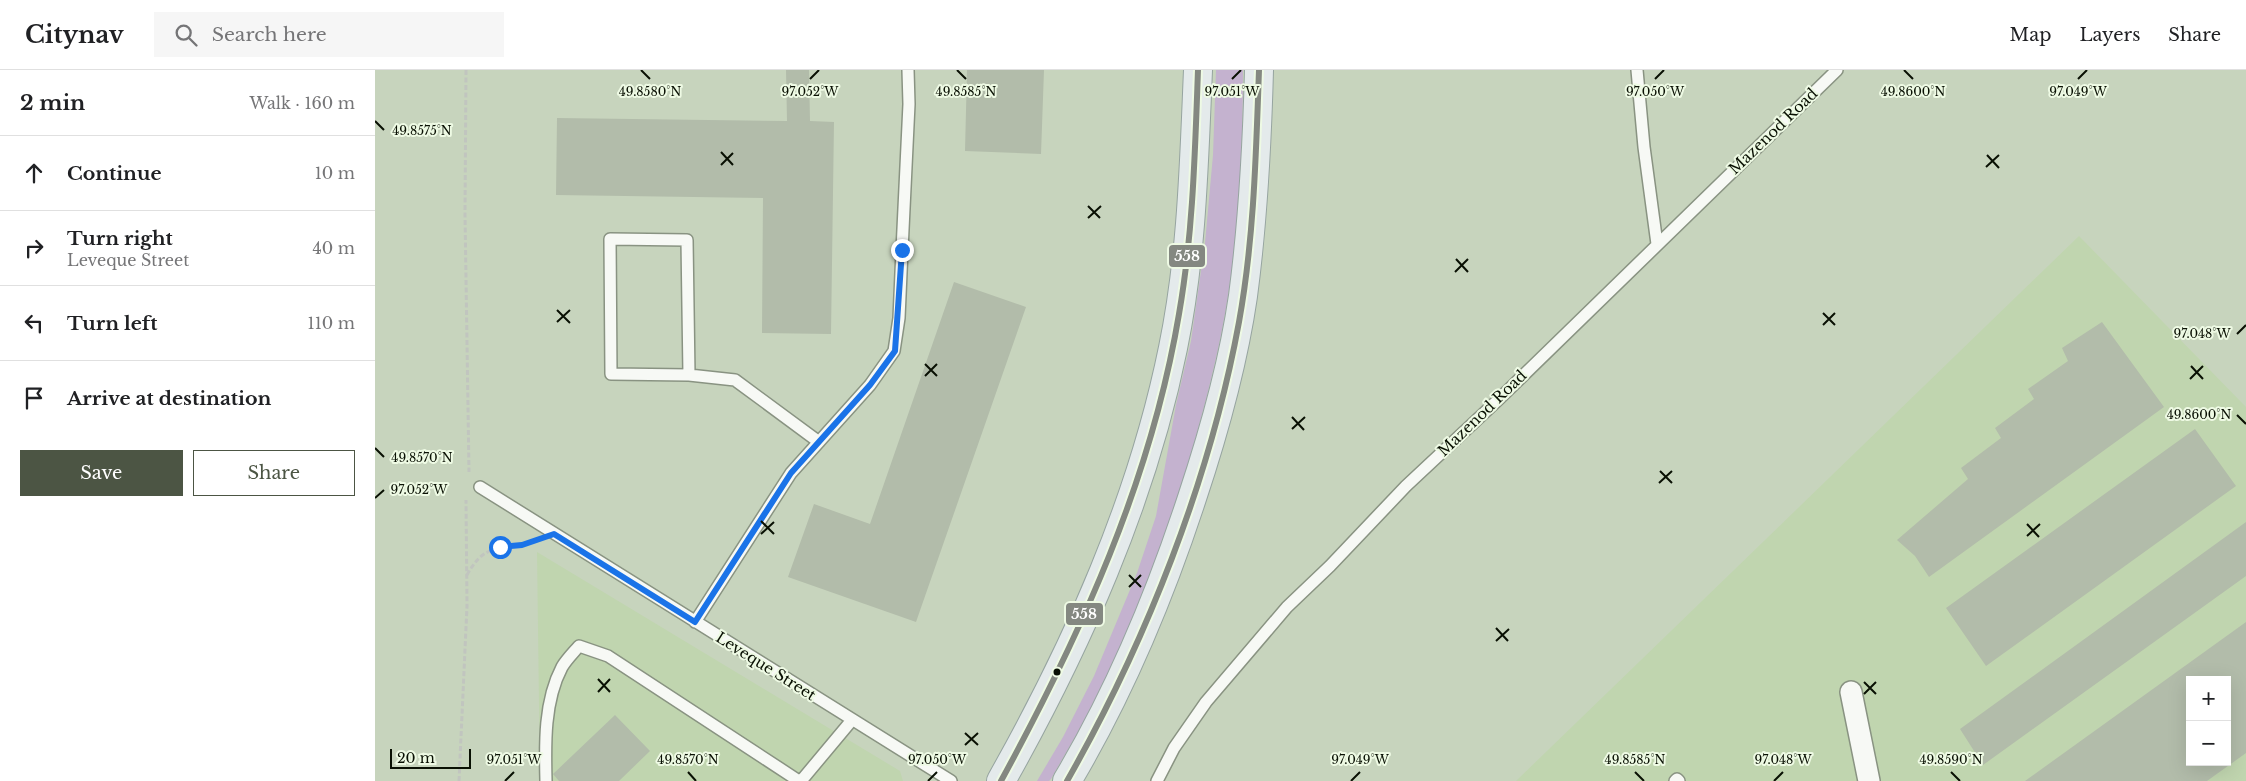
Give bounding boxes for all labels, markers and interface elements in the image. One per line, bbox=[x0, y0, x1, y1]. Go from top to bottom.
search box bbox=[154, 12, 504, 57]
text: Citynav bbox=[25, 20, 124, 49]
icon: search bbox=[172, 21, 200, 49]
text: Search here bbox=[212, 23, 327, 46]
text: Map bbox=[2010, 24, 2051, 46]
text: Layers bbox=[2079, 24, 2140, 46]
text: Share bbox=[2168, 24, 2221, 46]
text: 49.8580°N bbox=[619, 84, 681, 99]
text: 97.052°W bbox=[781, 84, 839, 99]
text: 49.8585°N bbox=[936, 84, 997, 99]
text: 97.051°W bbox=[1205, 84, 1260, 99]
text: 97.050°W bbox=[1626, 84, 1685, 99]
street label: Mazenod Road bbox=[1725, 84, 1821, 178]
text: 49.8600°N bbox=[1881, 84, 1946, 99]
text: 97.049°W bbox=[2049, 84, 2108, 99]
text: 2 min bbox=[20, 90, 85, 116]
text: Walk · 160 m bbox=[250, 93, 355, 113]
text: 49.8575°N bbox=[392, 123, 452, 138]
icon: ahead bbox=[20, 159, 48, 187]
text: Continue bbox=[67, 162, 162, 185]
text: 10 m bbox=[315, 163, 355, 183]
text: Turn right bbox=[67, 227, 173, 250]
icon: right bbox=[20, 234, 48, 262]
text: 40 m bbox=[312, 238, 355, 258]
route end bbox=[891, 239, 914, 262]
line badge: 558 bbox=[1168, 244, 1206, 268]
text: 558 bbox=[1174, 247, 1200, 265]
text: Leveque Street bbox=[67, 250, 189, 270]
icon: left bbox=[20, 309, 48, 337]
text: Turn left bbox=[67, 312, 158, 335]
text: 110 m bbox=[308, 313, 355, 333]
text: 97.048°W bbox=[2173, 326, 2231, 341]
street label: Mazenod Road bbox=[1434, 366, 1530, 460]
icon: arrive bbox=[20, 384, 48, 412]
text: Arrive at destination bbox=[67, 387, 271, 410]
text: 49.8600°N bbox=[2167, 407, 2232, 422]
button: Save bbox=[20, 450, 183, 496]
button: Share bbox=[193, 450, 355, 496]
text: 49.8570°N bbox=[391, 450, 453, 465]
text: 97.052°W bbox=[390, 482, 448, 497]
route start bbox=[489, 536, 512, 559]
line badge: 558 bbox=[1065, 602, 1104, 626]
text: 558 bbox=[1071, 605, 1097, 623]
street label: Leveque Street bbox=[712, 628, 820, 705]
unlabelled marker bbox=[1052, 667, 1062, 677]
map controls bbox=[2186, 676, 2231, 766]
button: + bbox=[2186, 676, 2231, 721]
button: − bbox=[2186, 721, 2231, 766]
scale bar bbox=[390, 746, 471, 769]
text: 20 m bbox=[397, 749, 435, 767]
text: 97.051°W bbox=[487, 752, 542, 767]
text: 49.8570°N bbox=[657, 752, 719, 767]
text: 97.050°W bbox=[908, 752, 967, 767]
text: 97.049°W bbox=[1331, 752, 1390, 767]
text: 49.8585°N bbox=[1605, 752, 1666, 767]
text: 97.048°W bbox=[1754, 752, 1812, 767]
text: 49.8590°N bbox=[1920, 752, 1983, 767]

